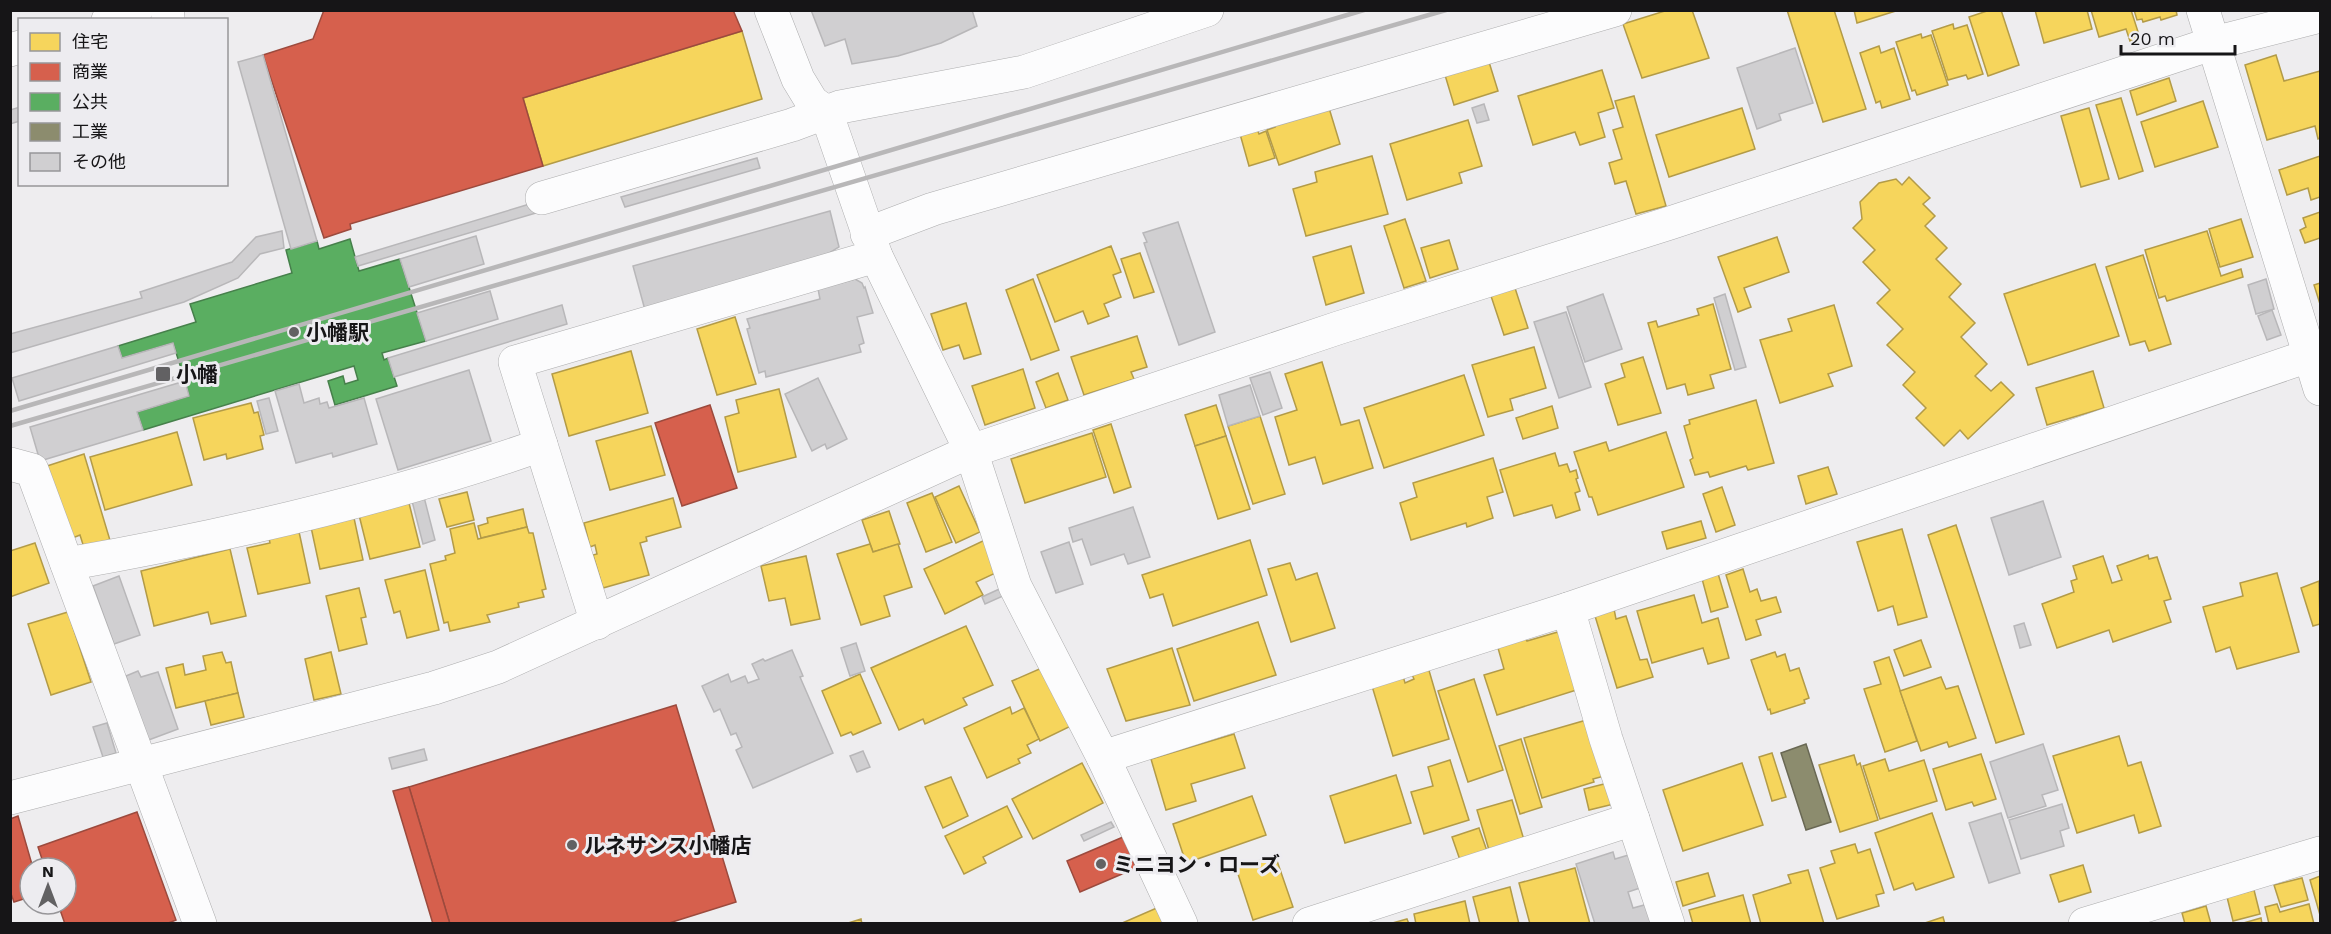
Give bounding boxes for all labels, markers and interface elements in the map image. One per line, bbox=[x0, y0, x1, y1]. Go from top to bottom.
legend bbox=[18, 18, 228, 186]
scale bar bbox=[2121, 18, 2235, 56]
text: 20 m bbox=[2130, 28, 2175, 49]
text: 住宅 bbox=[72, 31, 108, 52]
text: 商業 bbox=[72, 61, 108, 82]
text: 公共 bbox=[72, 91, 108, 112]
text: 工業 bbox=[72, 121, 108, 142]
text: その他 bbox=[72, 151, 126, 172]
place label: 小幡駅 bbox=[306, 320, 369, 345]
marker: 小幡駅 bbox=[287, 325, 301, 339]
place label: 小幡 bbox=[176, 362, 218, 387]
marker: 小幡 bbox=[154, 365, 172, 383]
place label: ルネサンス小幡店 bbox=[584, 833, 752, 858]
marker: ルネサンス小幡店 bbox=[565, 838, 579, 852]
place label: ミニヨン・ローズ bbox=[1113, 852, 1280, 877]
north arrow bbox=[18, 856, 78, 916]
marker: ミニヨン・ローズ bbox=[1094, 857, 1108, 871]
text: N bbox=[42, 862, 54, 881]

